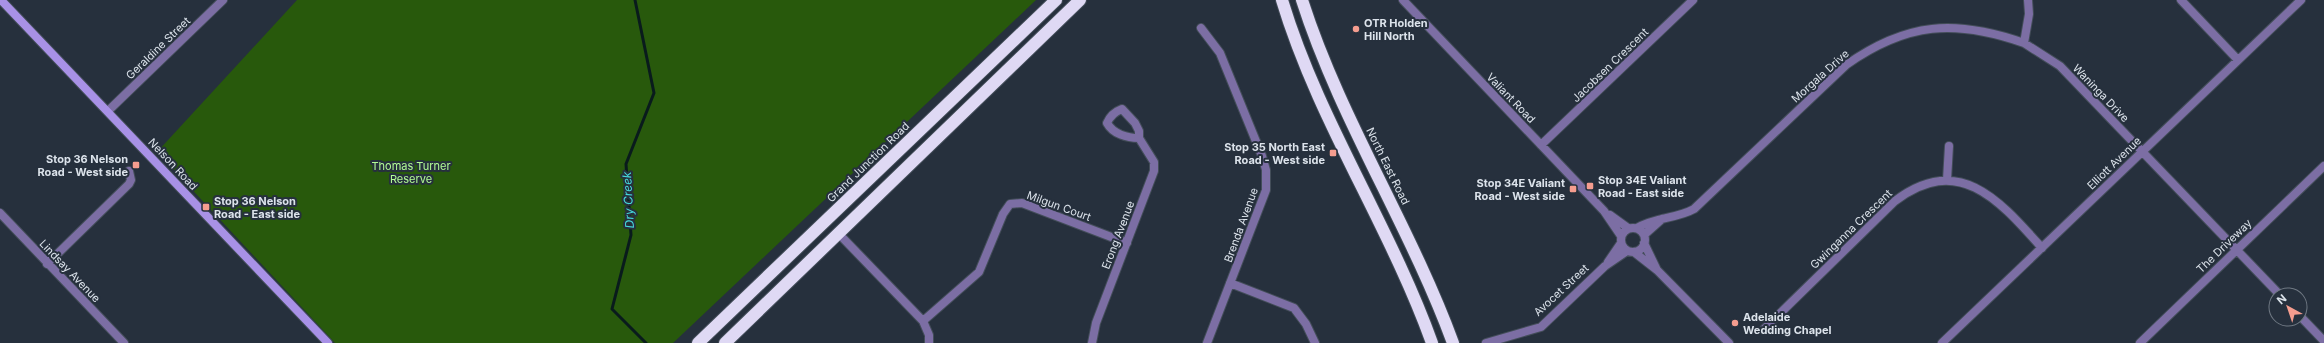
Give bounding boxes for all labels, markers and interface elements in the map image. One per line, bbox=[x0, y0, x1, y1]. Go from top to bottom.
street label: Geraldine Street bbox=[123, 13, 193, 82]
place label: OTR Holden Hill North bbox=[1364, 16, 1428, 43]
marker: OTR Holden Hill North bbox=[1351, 24, 1361, 34]
street label: Jacobsen Crescent bbox=[1569, 25, 1651, 105]
street label: Morgala Drive bbox=[1788, 46, 1852, 106]
street label: Waninga Drive bbox=[2070, 61, 2132, 125]
street label: Valiant Road bbox=[1484, 70, 1538, 126]
street label: Grand Junction Road bbox=[824, 119, 912, 205]
street label: North East Road bbox=[1363, 125, 1413, 207]
street label: Elliott Avenue bbox=[2084, 134, 2144, 192]
street label: Nelson Road bbox=[145, 135, 201, 193]
place label: Stop 35 North East Road - West side bbox=[1224, 140, 1325, 167]
marker: Stop 35 North East Road - West side bbox=[1328, 148, 1338, 158]
place label: Stop 36 Nelson Road - West side bbox=[38, 152, 128, 179]
park label: Thomas Turner Reserve bbox=[371, 159, 451, 186]
marker: Stop 36 Nelson Road - West side bbox=[131, 160, 141, 170]
water label: Dry Creek bbox=[619, 171, 637, 229]
place label: Stop 34E Valiant Road - East side bbox=[1598, 173, 1686, 200]
place label: Stop 34E Valiant Road - West side bbox=[1475, 176, 1565, 203]
marker: Stop 34E Valiant Road - East side bbox=[1585, 181, 1595, 191]
marker: Stop 34E Valiant Road - West side bbox=[1568, 184, 1578, 194]
street label: Brenda Avenue bbox=[1221, 186, 1261, 264]
street label: Gwinganna Crescent bbox=[1807, 186, 1895, 272]
street label: Milgun Court bbox=[1025, 188, 1093, 224]
place label: Stop 36 Nelson Road - East side bbox=[214, 194, 301, 221]
street label: Erong Avenue bbox=[1099, 199, 1137, 271]
marker: Stop 36 Nelson Road - East side bbox=[201, 202, 211, 212]
street label: The Driveway bbox=[2193, 216, 2255, 276]
street label: Lindsay Avenue bbox=[37, 237, 103, 305]
street label: Avocet Street bbox=[1531, 261, 1592, 319]
north arrow bbox=[2268, 287, 2308, 327]
text: N bbox=[2274, 291, 2289, 307]
place label: Adelaide Wedding Chapel bbox=[1743, 310, 1832, 337]
marker: Adelaide Wedding Chapel bbox=[1730, 318, 1740, 328]

